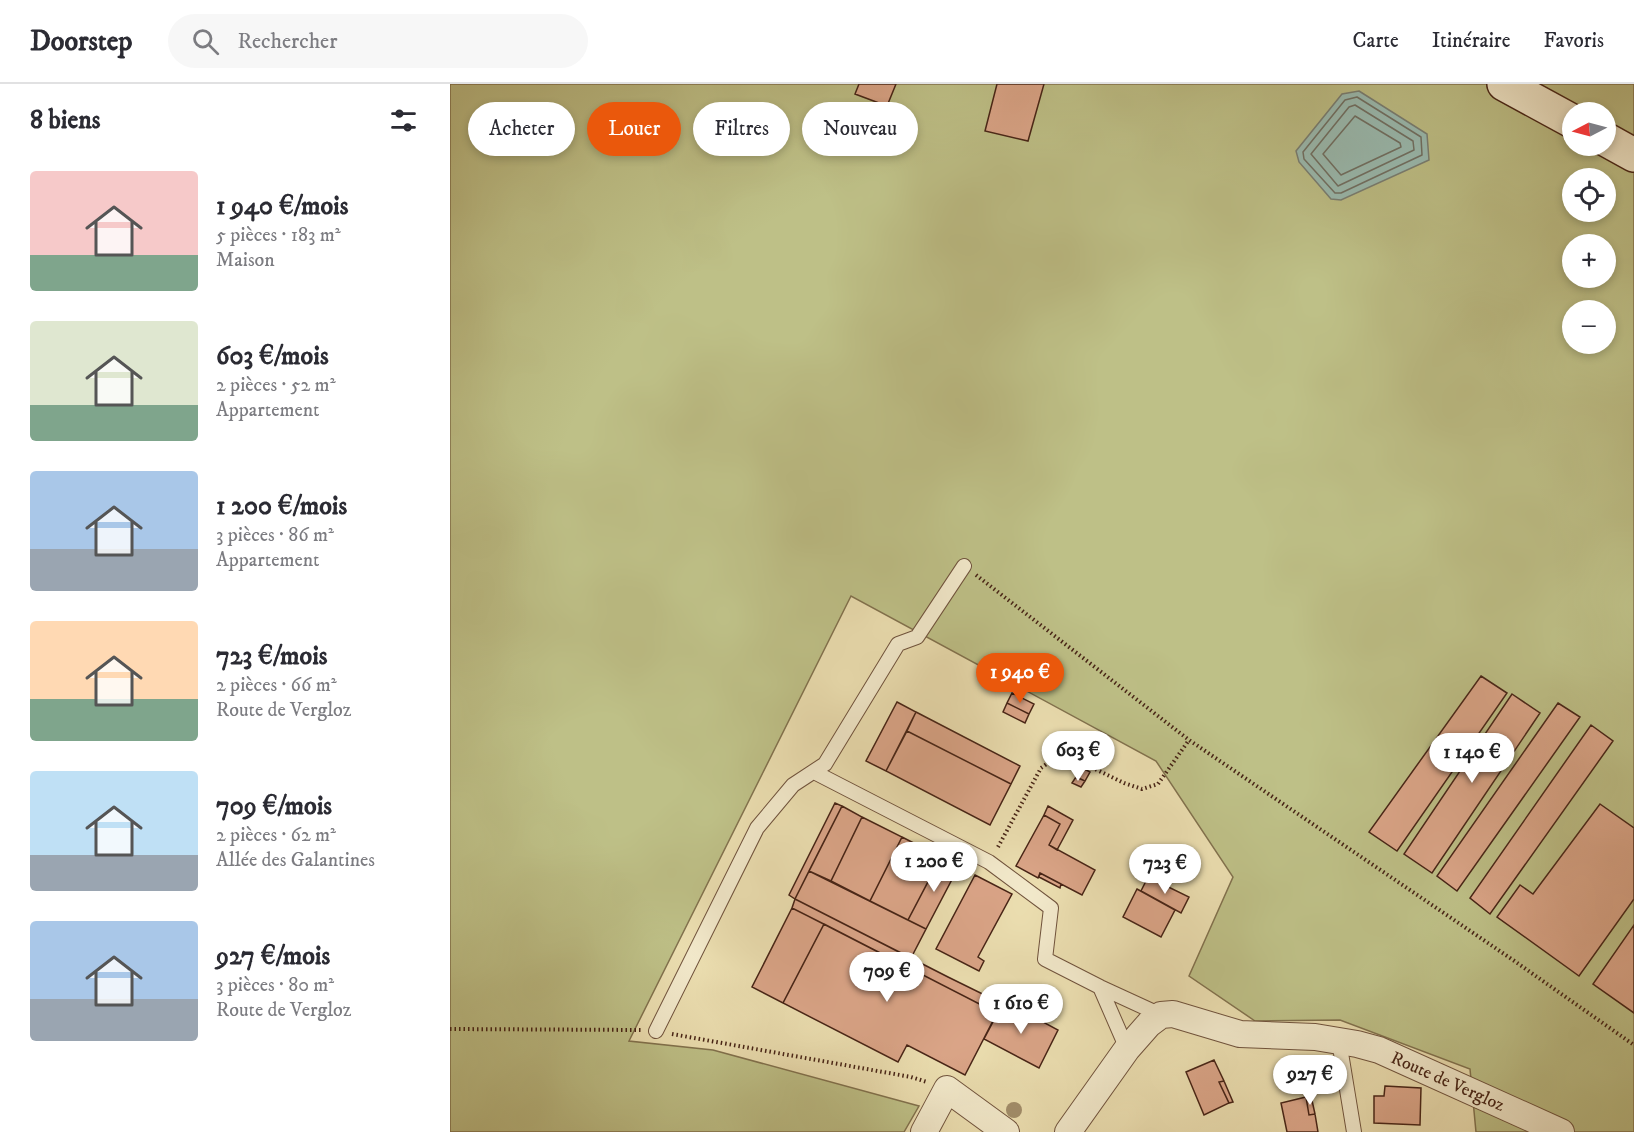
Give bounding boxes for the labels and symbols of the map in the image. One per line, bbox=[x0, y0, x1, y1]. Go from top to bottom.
north arrow bbox=[1562, 102, 1616, 156]
pin: 1 940 € bbox=[965, 653, 1075, 704]
pin: 603 € bbox=[1036, 731, 1120, 782]
pin: 1 140 € bbox=[1417, 733, 1527, 784]
pin: 1 200 € bbox=[879, 842, 989, 893]
pin: 723 € bbox=[1123, 844, 1207, 895]
pin: 709 € bbox=[845, 952, 929, 1003]
pin: 1 610 € bbox=[966, 984, 1076, 1035]
street label: Route de Vergloz bbox=[1387, 1047, 1508, 1117]
pin: 927 € bbox=[1268, 1055, 1352, 1106]

